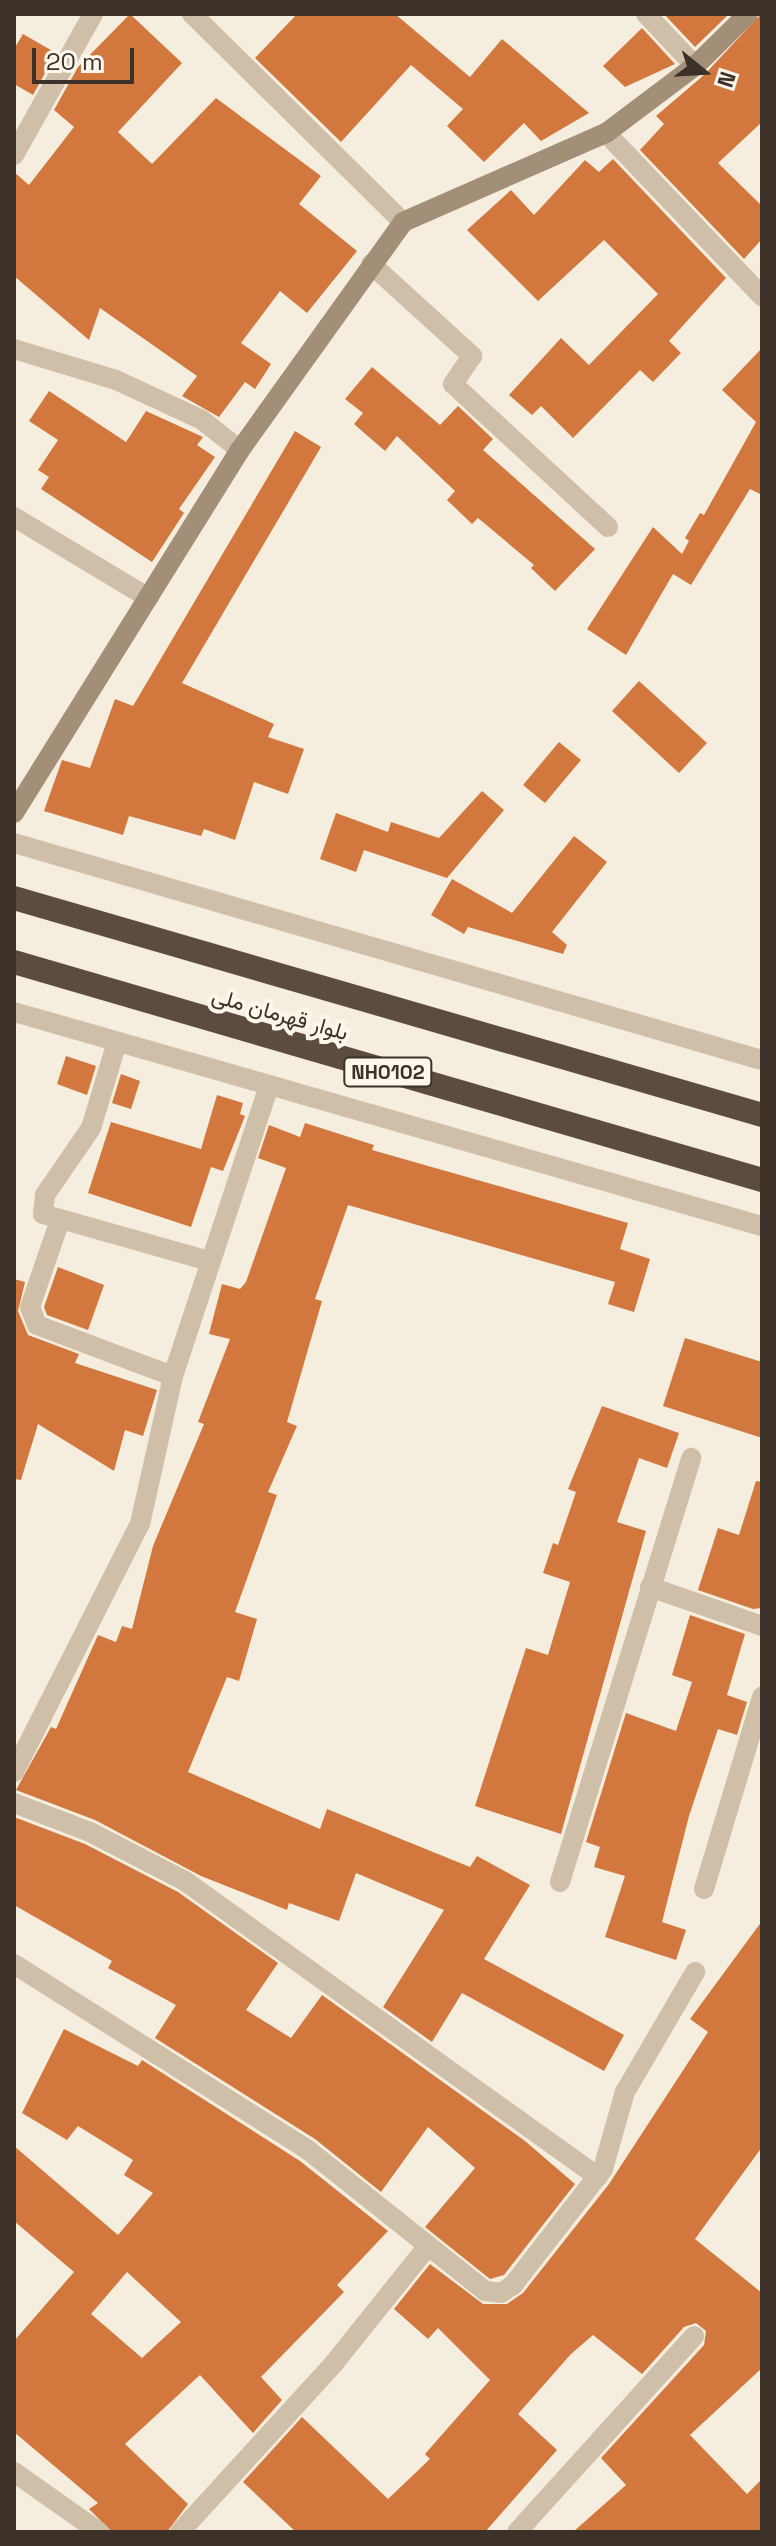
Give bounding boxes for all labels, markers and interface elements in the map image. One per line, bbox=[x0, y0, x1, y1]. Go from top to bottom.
scale bar bbox=[36, 32, 138, 82]
north arrow bbox=[664, 32, 744, 112]
text: 20 m bbox=[46, 46, 103, 77]
text: N bbox=[711, 68, 742, 91]
street label: بلوار قهرمان ملی bbox=[209, 982, 351, 1046]
road number: NH0102 bbox=[342, 1056, 434, 1088]

